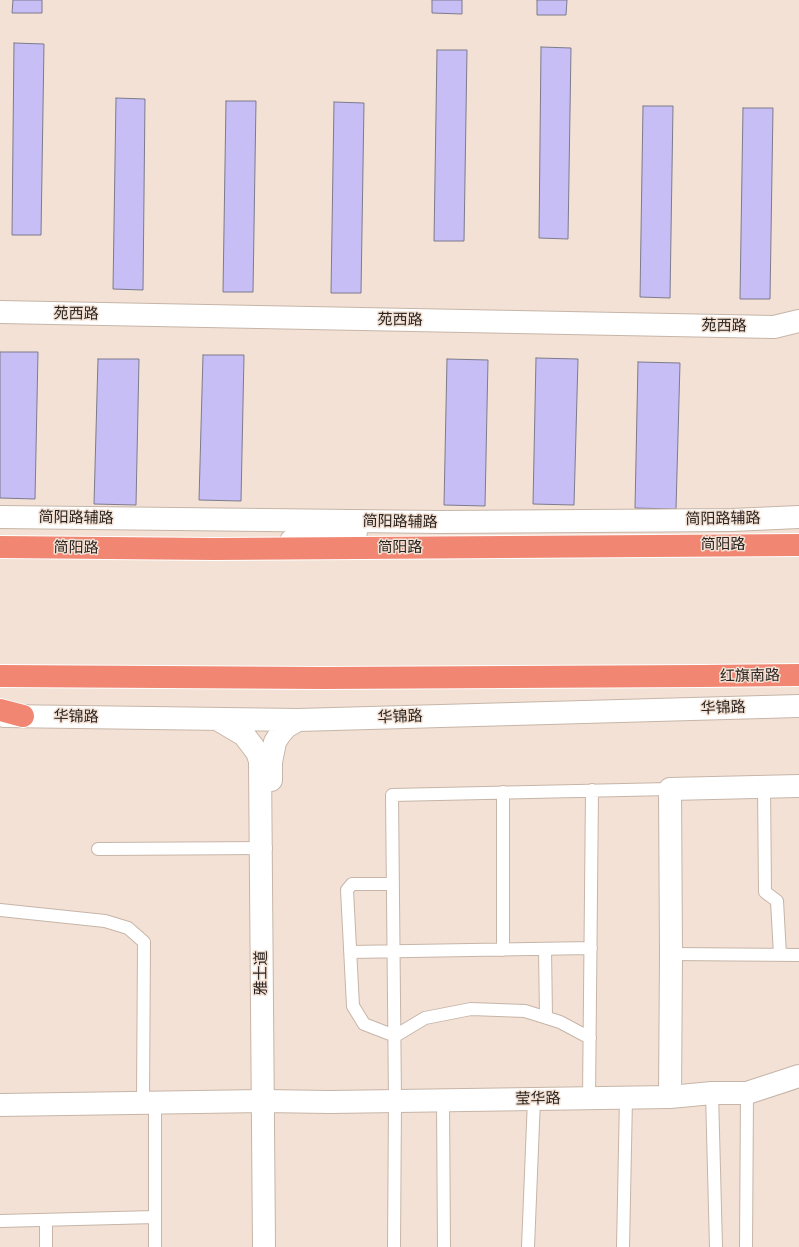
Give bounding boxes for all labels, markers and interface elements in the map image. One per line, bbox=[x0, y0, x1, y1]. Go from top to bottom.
street label: 苑西路 bbox=[53, 305, 99, 323]
street label: 苑西路 bbox=[377, 311, 423, 329]
street label: 苑西路 bbox=[701, 317, 747, 335]
street label: 简阳路辅路 bbox=[38, 508, 114, 528]
street label: 简阳路辅路 bbox=[685, 509, 761, 529]
street label: 简阳路辅路 bbox=[362, 512, 438, 532]
street label: 简阳路 bbox=[701, 536, 745, 554]
street label: 简阳路 bbox=[53, 539, 99, 557]
street label: 简阳路 bbox=[378, 539, 422, 557]
street label: 红旗南路 bbox=[720, 666, 780, 686]
street label: 华锦路 bbox=[700, 698, 746, 718]
street label: 华锦路 bbox=[377, 707, 423, 727]
street label: 华锦路 bbox=[53, 708, 99, 726]
street label: 雅士道 bbox=[253, 951, 271, 995]
street label: 莹华路 bbox=[515, 1090, 561, 1108]

